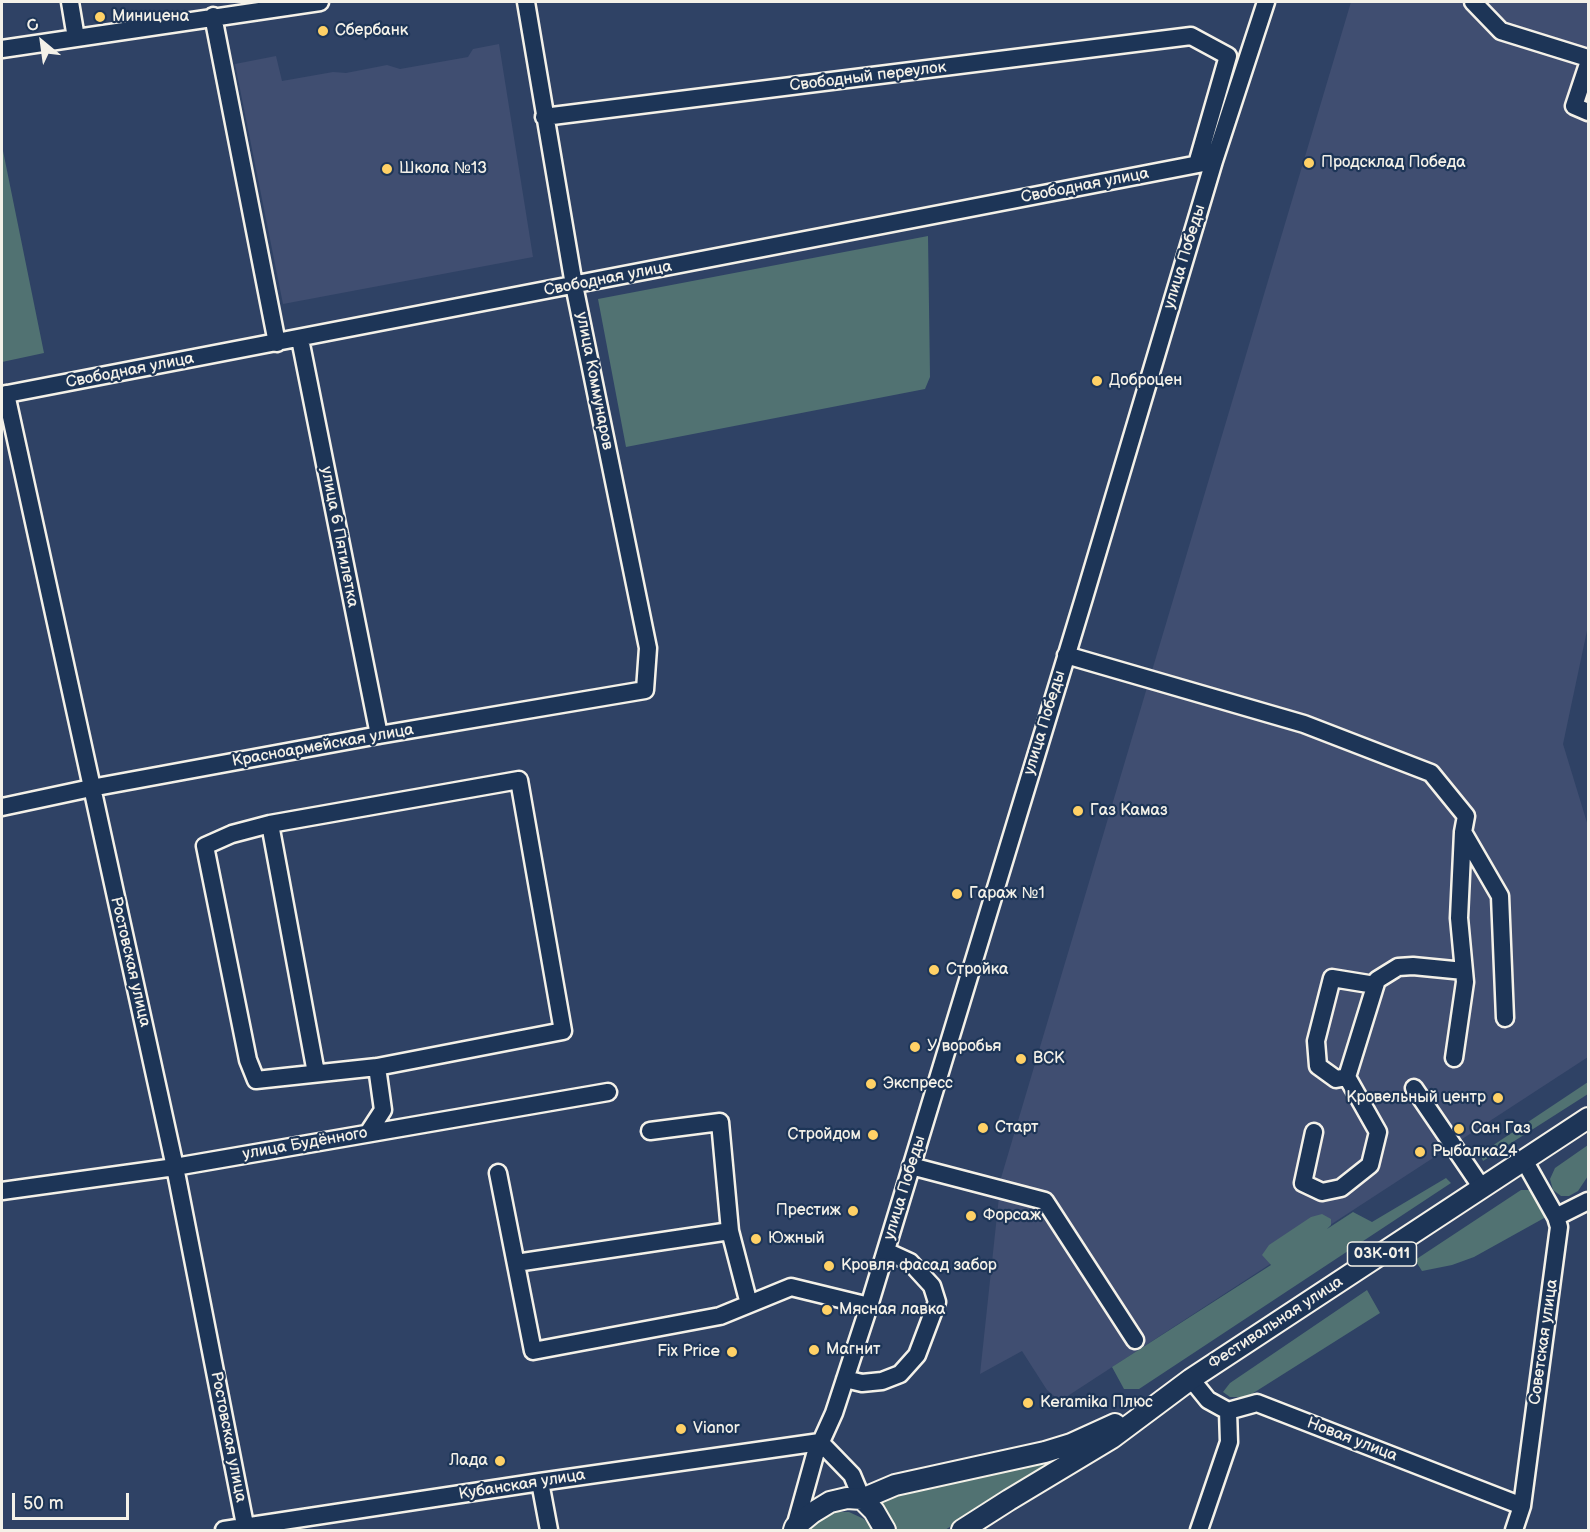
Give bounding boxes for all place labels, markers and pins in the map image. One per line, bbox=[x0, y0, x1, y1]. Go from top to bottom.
place label: Миницена bbox=[112, 7, 189, 27]
marker: Миницена bbox=[93, 10, 107, 24]
place label: Сбербанк bbox=[335, 21, 408, 41]
marker: Сбербанк bbox=[316, 24, 330, 38]
place label: Продсклад Победа bbox=[1321, 153, 1466, 173]
marker: Продсклад Победа bbox=[1302, 156, 1316, 170]
place label: Школа №13 bbox=[399, 159, 487, 179]
marker: Школа №13 bbox=[380, 162, 394, 176]
place label: Доброцен bbox=[1109, 371, 1182, 391]
marker: Доброцен bbox=[1090, 374, 1104, 388]
place label: Газ Камаз bbox=[1090, 801, 1168, 821]
marker: Газ Камаз bbox=[1071, 804, 1085, 818]
place label: Гараж №1 bbox=[969, 884, 1045, 904]
marker: Гараж №1 bbox=[950, 887, 964, 901]
place label: Стройка bbox=[946, 960, 1008, 980]
marker: Стройка bbox=[927, 963, 941, 977]
place label: У воробья bbox=[927, 1037, 1001, 1057]
marker: У воробья bbox=[908, 1040, 922, 1054]
place label: ВСК bbox=[1033, 1049, 1064, 1069]
marker: ВСК bbox=[1014, 1052, 1028, 1066]
place label: Экспресс bbox=[883, 1074, 953, 1094]
marker: Экспресс bbox=[864, 1077, 878, 1091]
place label: Кровельный центр bbox=[1346, 1088, 1486, 1108]
marker: Кровельный центр bbox=[1491, 1091, 1505, 1105]
place label: Старт bbox=[995, 1118, 1039, 1138]
place label: Сан Газ bbox=[1471, 1119, 1531, 1139]
marker: Старт bbox=[976, 1121, 990, 1135]
marker: Сан Газ bbox=[1452, 1122, 1466, 1136]
place label: Стройдом bbox=[788, 1125, 861, 1145]
marker: Стройдом bbox=[866, 1128, 880, 1142]
place label: Рыбалка24 bbox=[1432, 1142, 1518, 1162]
marker: Рыбалка24 bbox=[1413, 1145, 1427, 1159]
place label: Престиж bbox=[776, 1201, 841, 1221]
marker: Престиж bbox=[846, 1204, 860, 1218]
place label: Форсаж bbox=[983, 1206, 1041, 1226]
marker: Форсаж bbox=[964, 1209, 978, 1223]
place label: Южный bbox=[768, 1229, 825, 1249]
marker: Южный bbox=[749, 1232, 763, 1246]
place label: Кровля фасад забор bbox=[841, 1256, 997, 1276]
marker: Кровля фасад забор bbox=[822, 1259, 836, 1273]
place label: Мясная лавка bbox=[839, 1300, 945, 1320]
marker: Мясная лавка bbox=[820, 1303, 834, 1317]
place label: Магнит bbox=[826, 1340, 881, 1360]
place label: Fix Price bbox=[657, 1342, 720, 1362]
marker: Магнит bbox=[807, 1343, 821, 1357]
marker: Fix Price bbox=[725, 1345, 739, 1359]
place label: Keramika Плюс bbox=[1040, 1393, 1153, 1413]
marker: Keramika Плюс bbox=[1021, 1396, 1035, 1410]
place label: Vianor bbox=[693, 1419, 740, 1439]
marker: Vianor bbox=[674, 1422, 688, 1436]
place label: Лада bbox=[449, 1451, 488, 1471]
marker: Лада bbox=[493, 1454, 507, 1468]

